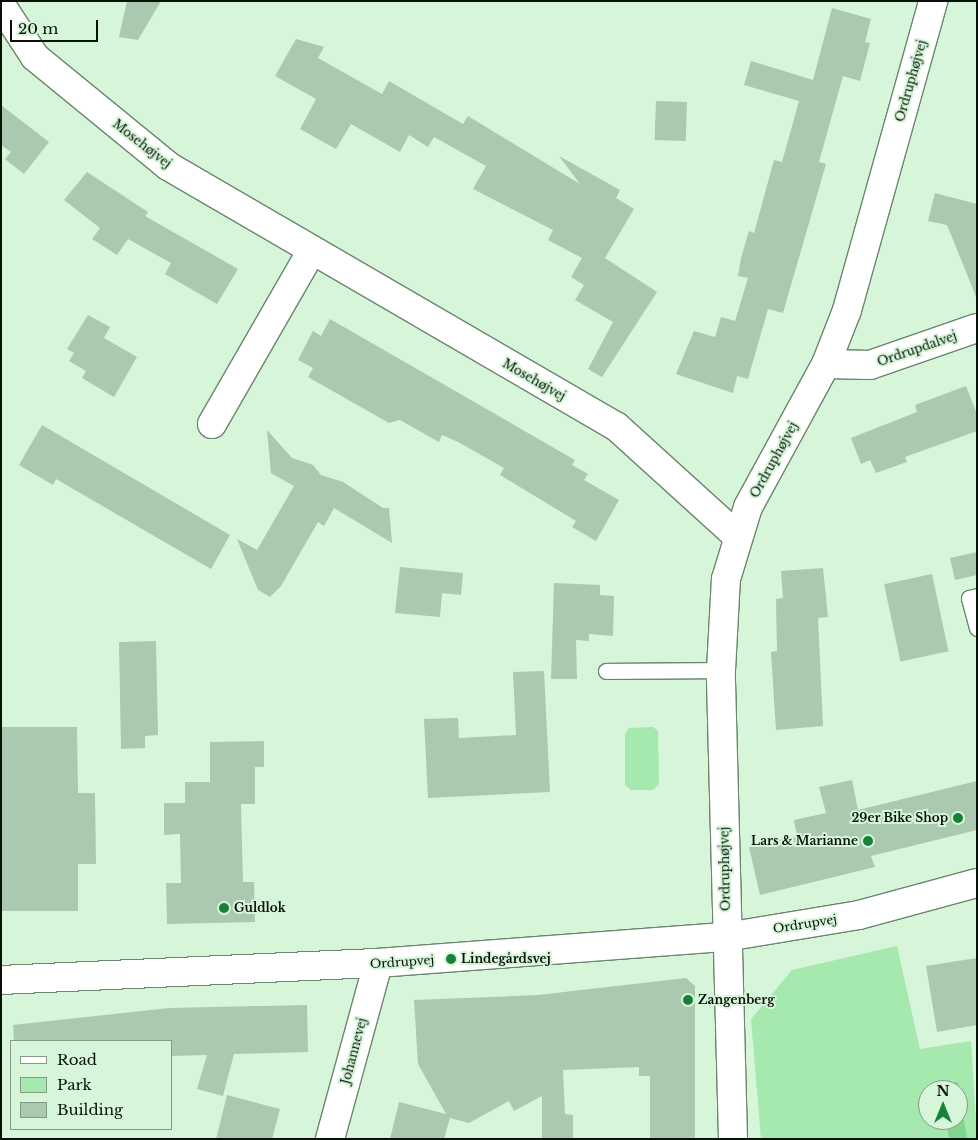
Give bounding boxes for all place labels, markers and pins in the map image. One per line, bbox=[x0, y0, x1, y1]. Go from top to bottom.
place label: 29er Bike Shop bbox=[851, 811, 948, 825]
marker: 29er Bike Shop bbox=[952, 812, 964, 824]
place label: Lars & Marianne bbox=[751, 834, 858, 848]
marker: Lars & Marianne bbox=[862, 835, 874, 847]
place label: Guldlok bbox=[234, 901, 286, 915]
marker: Guldlok bbox=[218, 902, 230, 914]
place label: Lindegårdsvej bbox=[461, 952, 551, 966]
marker: Lindegårdsvej bbox=[445, 953, 457, 965]
place label: Zangenberg bbox=[698, 993, 775, 1007]
marker: Zangenberg bbox=[682, 994, 694, 1006]

